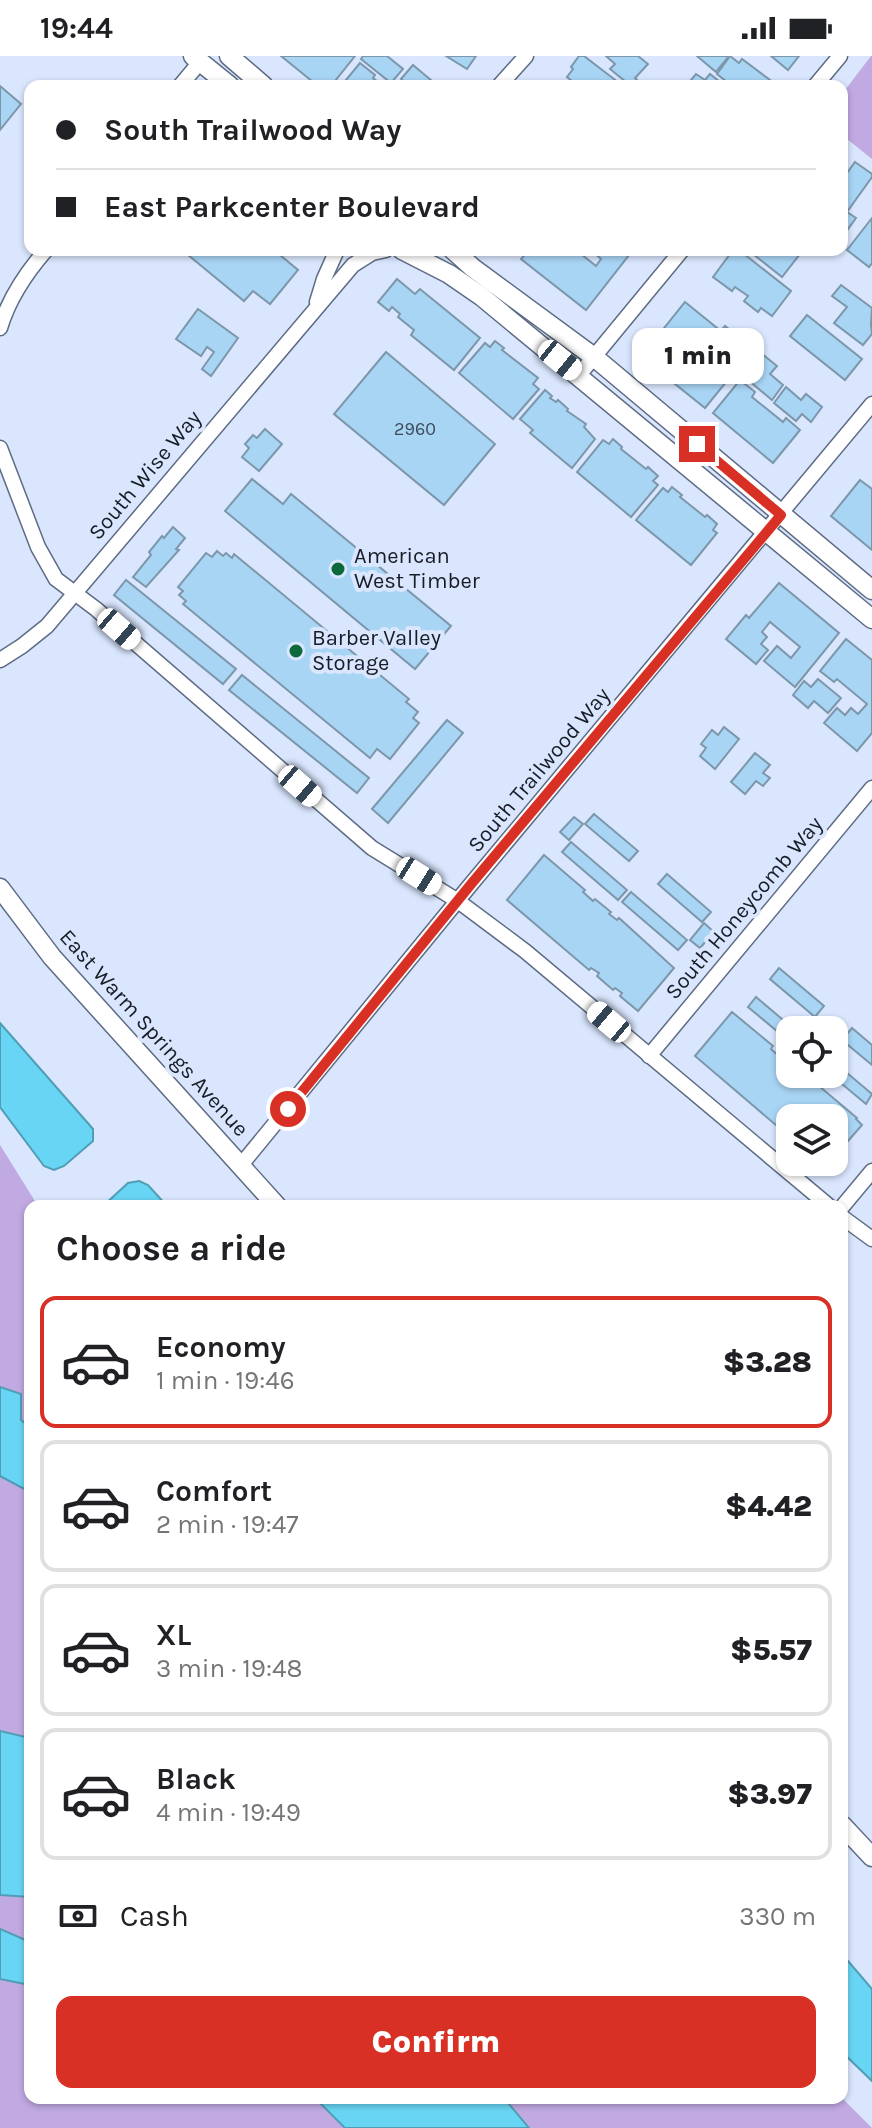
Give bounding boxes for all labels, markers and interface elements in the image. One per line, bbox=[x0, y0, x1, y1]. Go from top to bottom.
text: 19:44 bbox=[40, 10, 113, 46]
text: South Trailwood Way bbox=[104, 112, 401, 148]
text: East Parkcenter Boulevard bbox=[104, 189, 480, 225]
callout: 1 min bbox=[631, 328, 763, 384]
car bbox=[534, 336, 586, 384]
text: 1 min bbox=[664, 340, 732, 371]
street label: South Wise Way bbox=[83, 405, 207, 545]
house number: 2960 bbox=[394, 418, 436, 440]
route end bbox=[679, 426, 715, 462]
place label: American West Timber bbox=[354, 543, 480, 594]
marker: American West Timber bbox=[329, 560, 347, 578]
car bbox=[93, 604, 145, 654]
place label: Barber Valley Storage bbox=[312, 625, 441, 676]
marker: Barber Valley Storage bbox=[287, 642, 305, 660]
street label: South Trailwood Way bbox=[462, 682, 616, 858]
car bbox=[274, 761, 326, 811]
street label: South Honeycomb Way bbox=[660, 811, 828, 1005]
car bbox=[392, 853, 446, 899]
street label: East Warm Springs Avenue bbox=[54, 924, 254, 1142]
car bbox=[583, 997, 635, 1047]
map controls bbox=[776, 1016, 848, 1176]
button: locate bbox=[776, 1016, 848, 1088]
route start bbox=[270, 1091, 306, 1127]
button: layers bbox=[776, 1104, 848, 1176]
text: Choose a ride bbox=[56, 1227, 286, 1269]
icon: car bbox=[60, 1326, 132, 1398]
text: Economy bbox=[156, 1329, 286, 1365]
text: $3.28 bbox=[723, 1344, 812, 1380]
text: 1 min · 19:46 bbox=[156, 1365, 295, 1396]
icon: car bbox=[60, 1470, 132, 1542]
text: Comfort bbox=[156, 1473, 272, 1509]
text: $4.42 bbox=[725, 1488, 812, 1524]
text: 2 min · 19:47 bbox=[156, 1509, 298, 1540]
icon: car bbox=[60, 1614, 132, 1686]
text: XL bbox=[156, 1617, 191, 1653]
text: $5.57 bbox=[730, 1632, 812, 1668]
text: 3 min · 19:48 bbox=[156, 1653, 302, 1684]
icon: car bbox=[60, 1758, 132, 1830]
text: Black bbox=[156, 1761, 236, 1797]
text: $3.97 bbox=[727, 1776, 812, 1812]
text: 4 min · 19:49 bbox=[156, 1797, 301, 1828]
icon: cash bbox=[56, 1894, 100, 1938]
text: Cash bbox=[120, 1898, 189, 1934]
text: 330 m bbox=[739, 1901, 816, 1932]
button: Confirm bbox=[56, 1996, 816, 2088]

